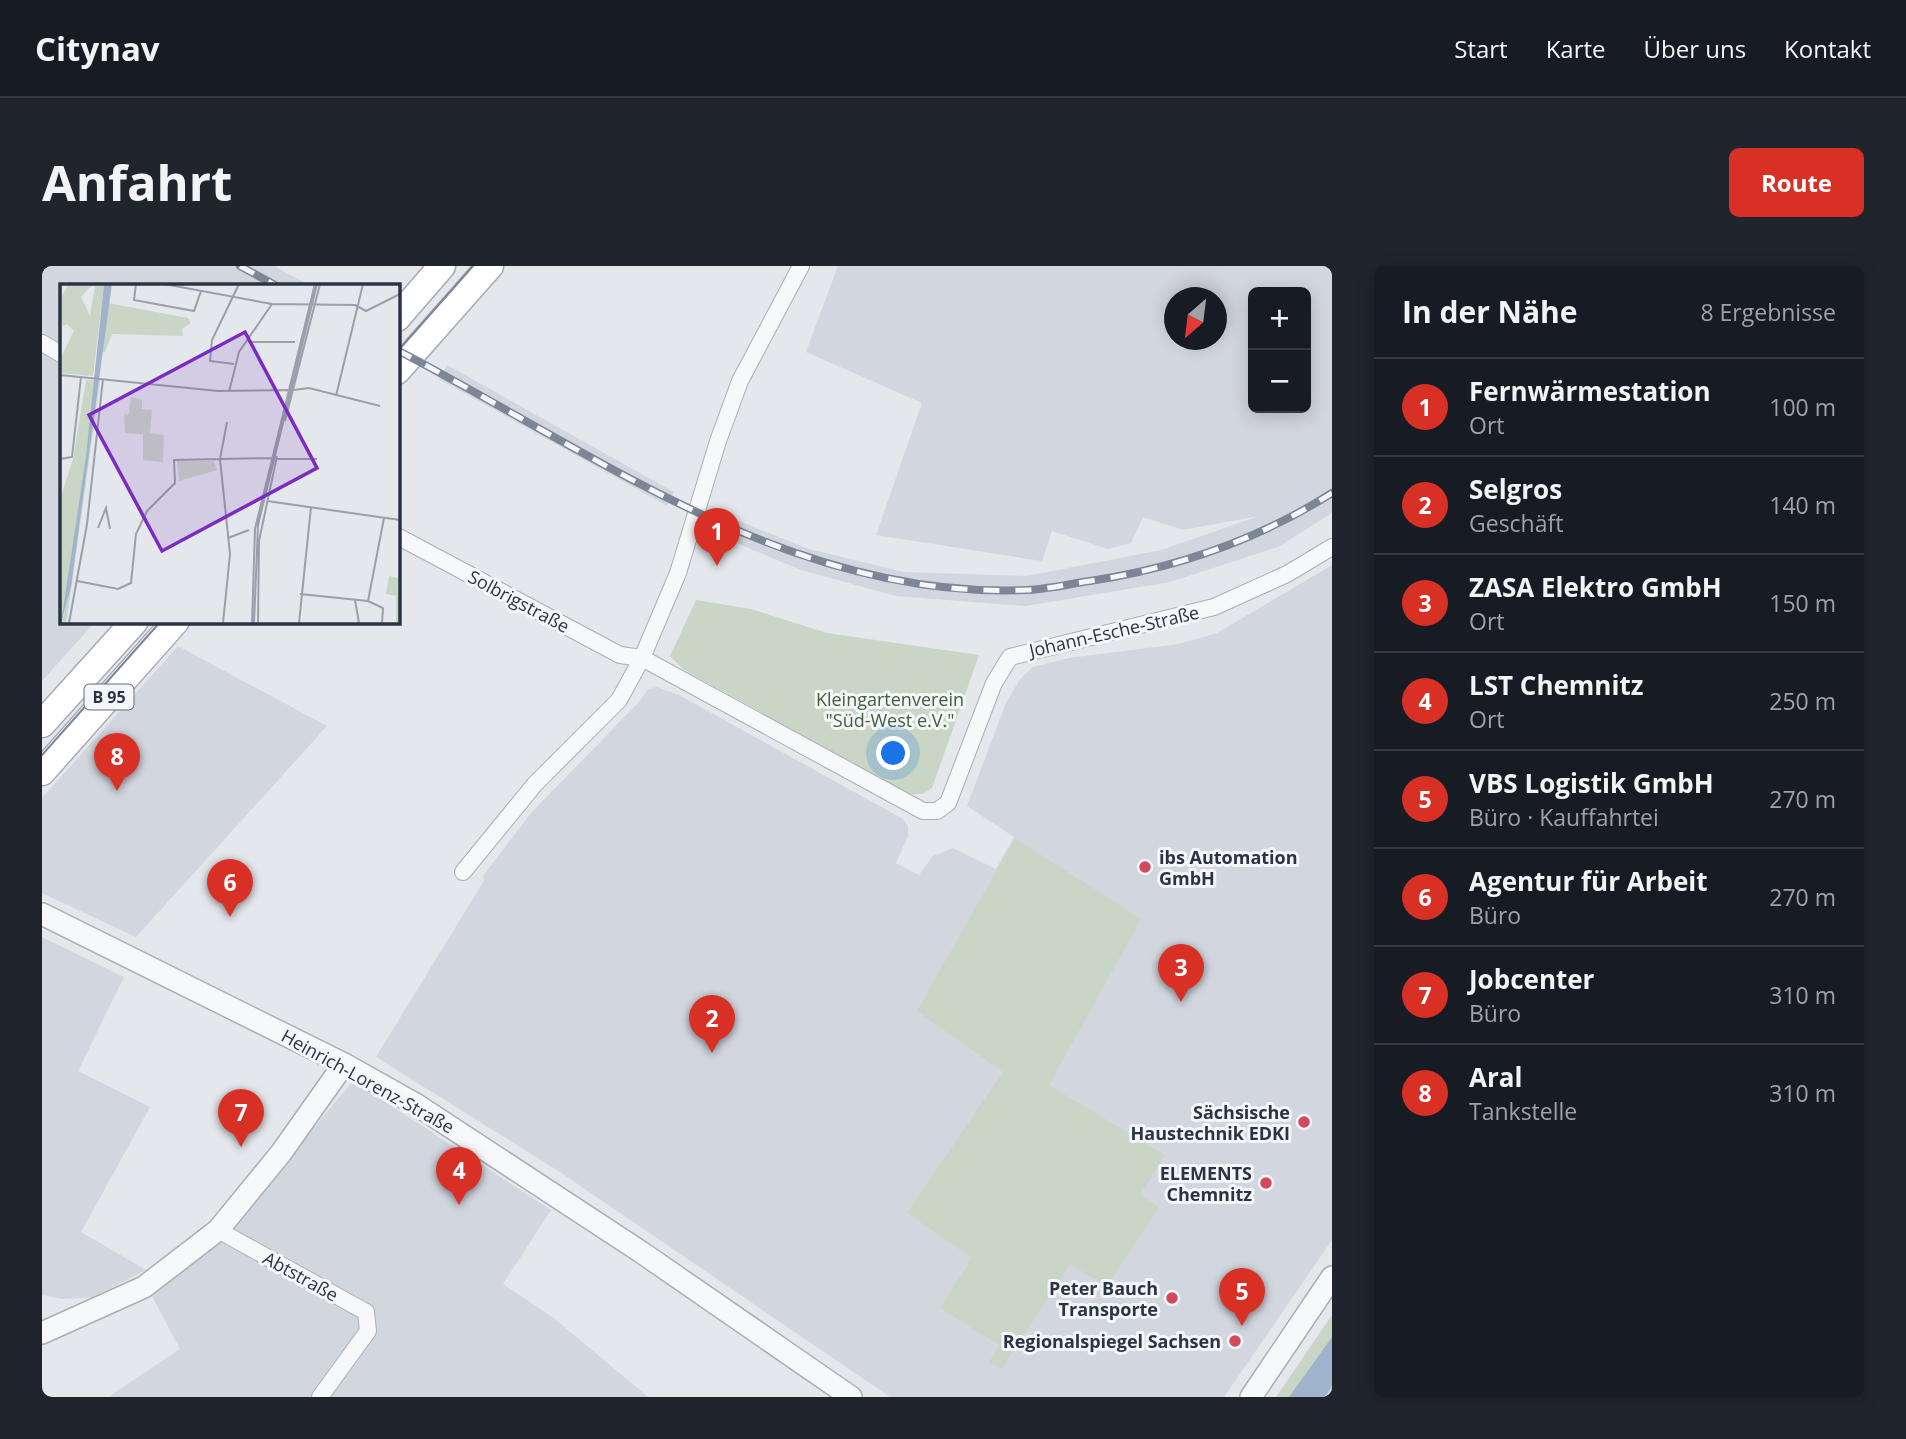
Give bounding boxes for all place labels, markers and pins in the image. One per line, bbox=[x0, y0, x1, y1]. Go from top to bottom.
pin: 1 bbox=[694, 508, 740, 566]
pin: 8 bbox=[94, 733, 140, 791]
place label: ibs Automation GmbH bbox=[1159, 845, 1298, 890]
pin: 6 bbox=[207, 859, 253, 917]
marker: ibs Automation GmbH bbox=[1137, 859, 1153, 875]
pin: 3 bbox=[1158, 944, 1204, 1002]
pin: 2 bbox=[689, 995, 735, 1053]
pin: 7 bbox=[218, 1089, 264, 1147]
place label: Sächsische Haustechnik EDKI bbox=[1131, 1100, 1290, 1145]
marker: Sächsische Haustechnik EDKI bbox=[1296, 1114, 1312, 1130]
pin: 4 bbox=[436, 1147, 482, 1205]
place label: ELEMENTS Chemnitz bbox=[1160, 1161, 1252, 1206]
marker: ELEMENTS Chemnitz bbox=[1258, 1175, 1274, 1191]
pin: 5 bbox=[1219, 1268, 1265, 1326]
place label: Peter Bauch Transporte bbox=[1049, 1276, 1158, 1321]
marker: Peter Bauch Transporte bbox=[1164, 1290, 1180, 1306]
place label: Regionalspiegel Sachsen bbox=[1003, 1329, 1221, 1353]
marker: Regionalspiegel Sachsen bbox=[1227, 1333, 1243, 1349]

